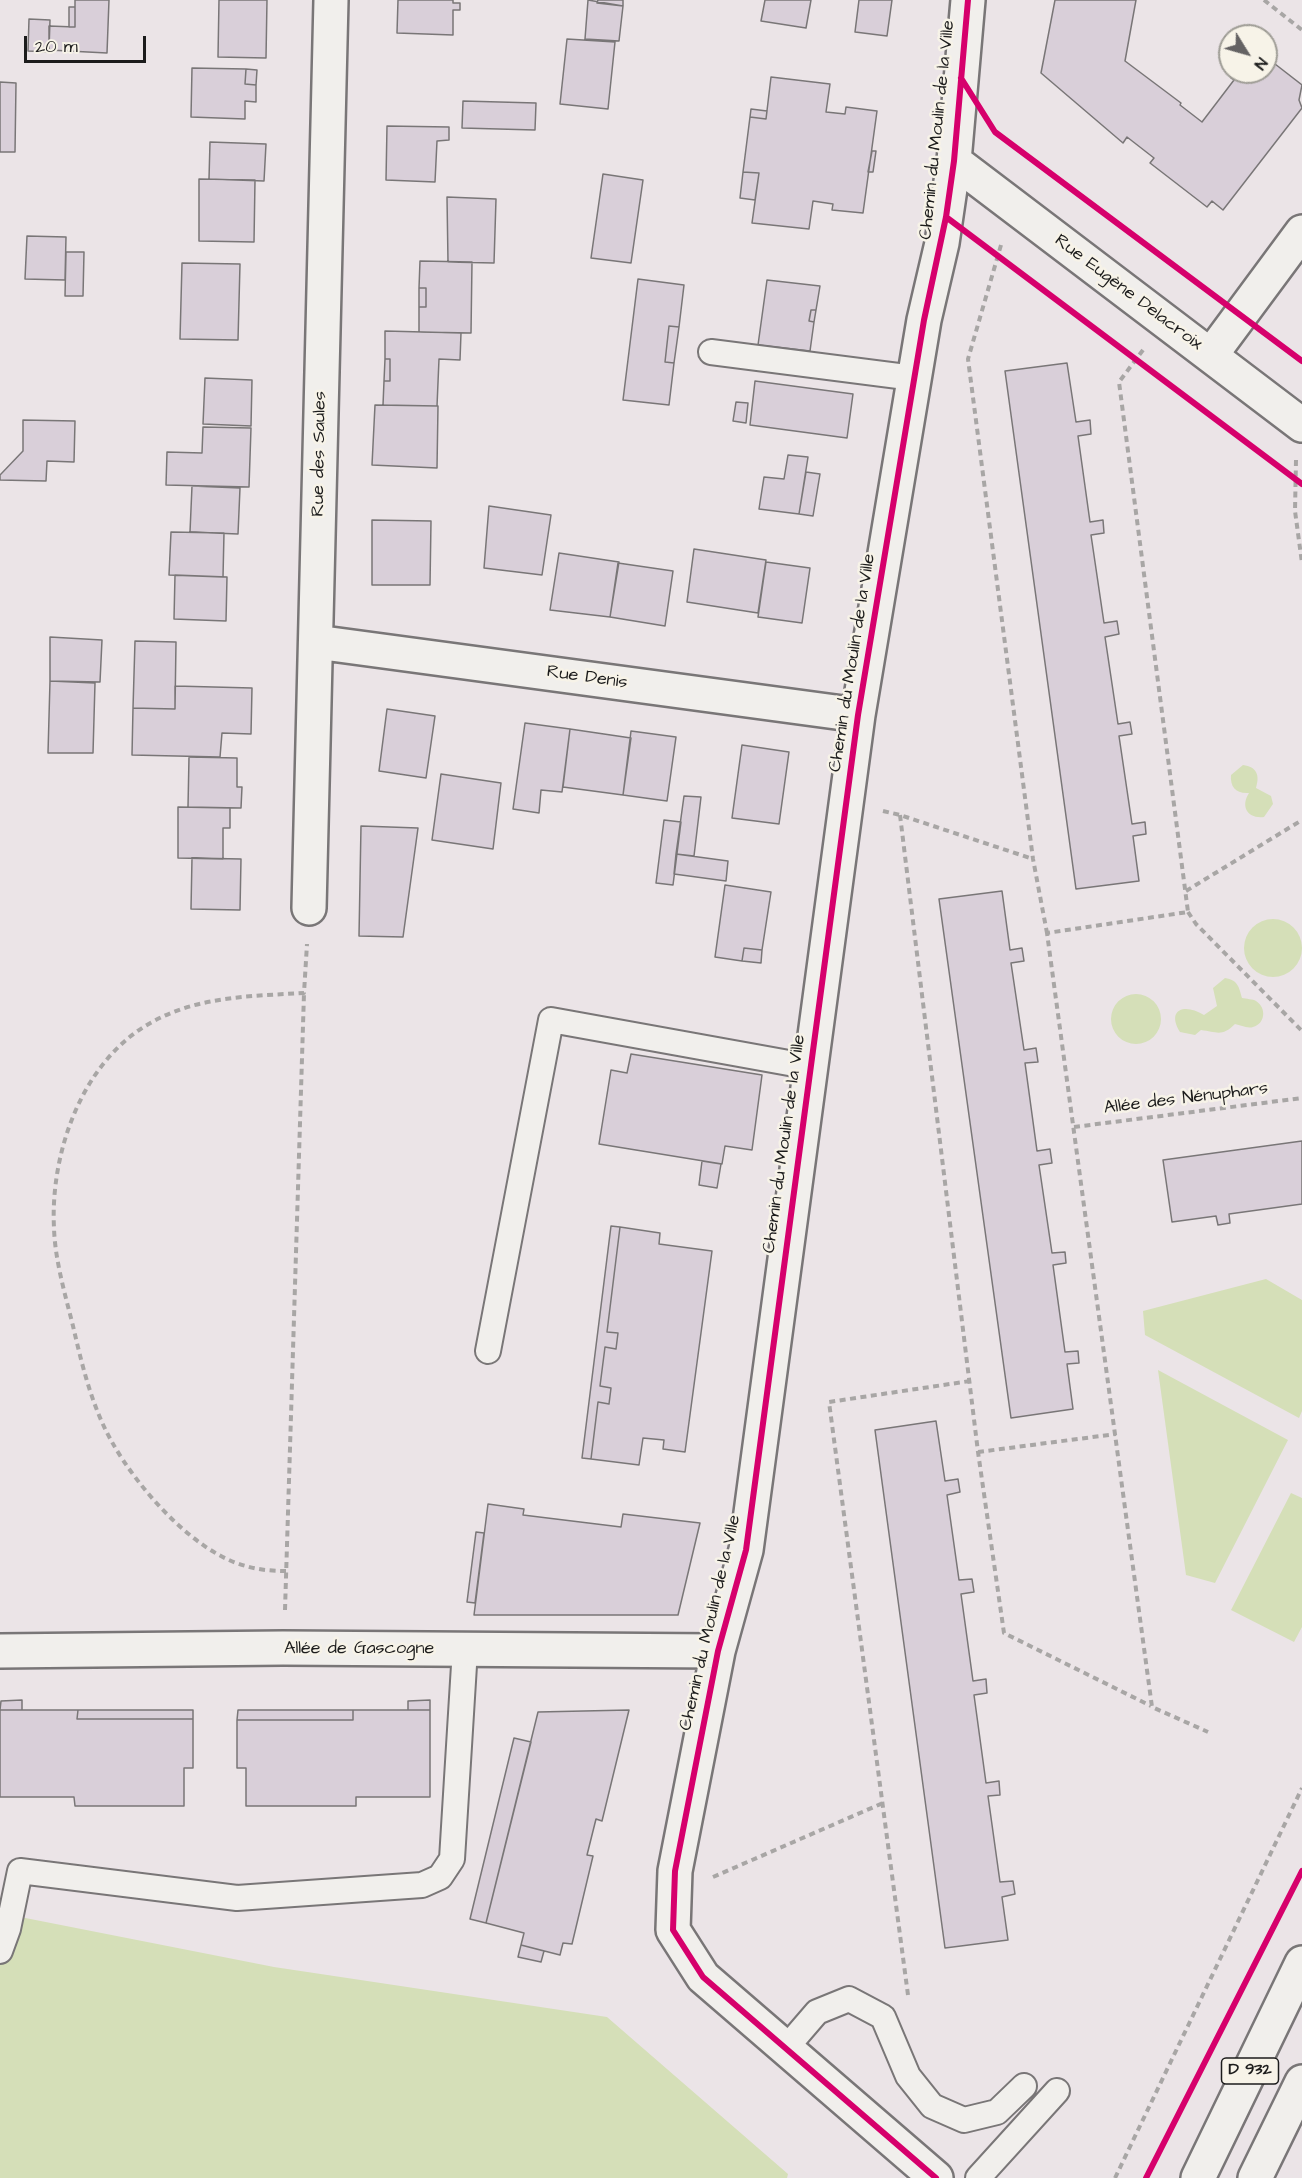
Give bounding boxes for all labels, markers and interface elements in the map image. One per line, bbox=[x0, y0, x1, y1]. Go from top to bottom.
street label: Chemin du Moulin de la Ville bbox=[916, 19, 960, 241]
scale bar bbox=[27, 24, 148, 62]
north arrow bbox=[1218, 24, 1278, 84]
text: 20 m bbox=[35, 34, 78, 59]
text: N bbox=[1249, 53, 1273, 74]
street label: Rue Eugène Delacroix bbox=[1050, 230, 1206, 356]
street label: Rue des Saules bbox=[308, 391, 332, 517]
street label: Chemin du Moulin de la Ville bbox=[825, 552, 881, 774]
street label: Rue Denis bbox=[545, 662, 629, 694]
street label: Chemin du Moulin de la Ville bbox=[759, 1033, 811, 1255]
street label: Allée des Nénuphars bbox=[1103, 1078, 1269, 1120]
street label: Chemin du Moulin de la Ville bbox=[676, 1513, 746, 1733]
street label: Allée de Gascogne bbox=[284, 1638, 434, 1660]
road number: D 932 bbox=[1222, 2058, 1278, 2084]

